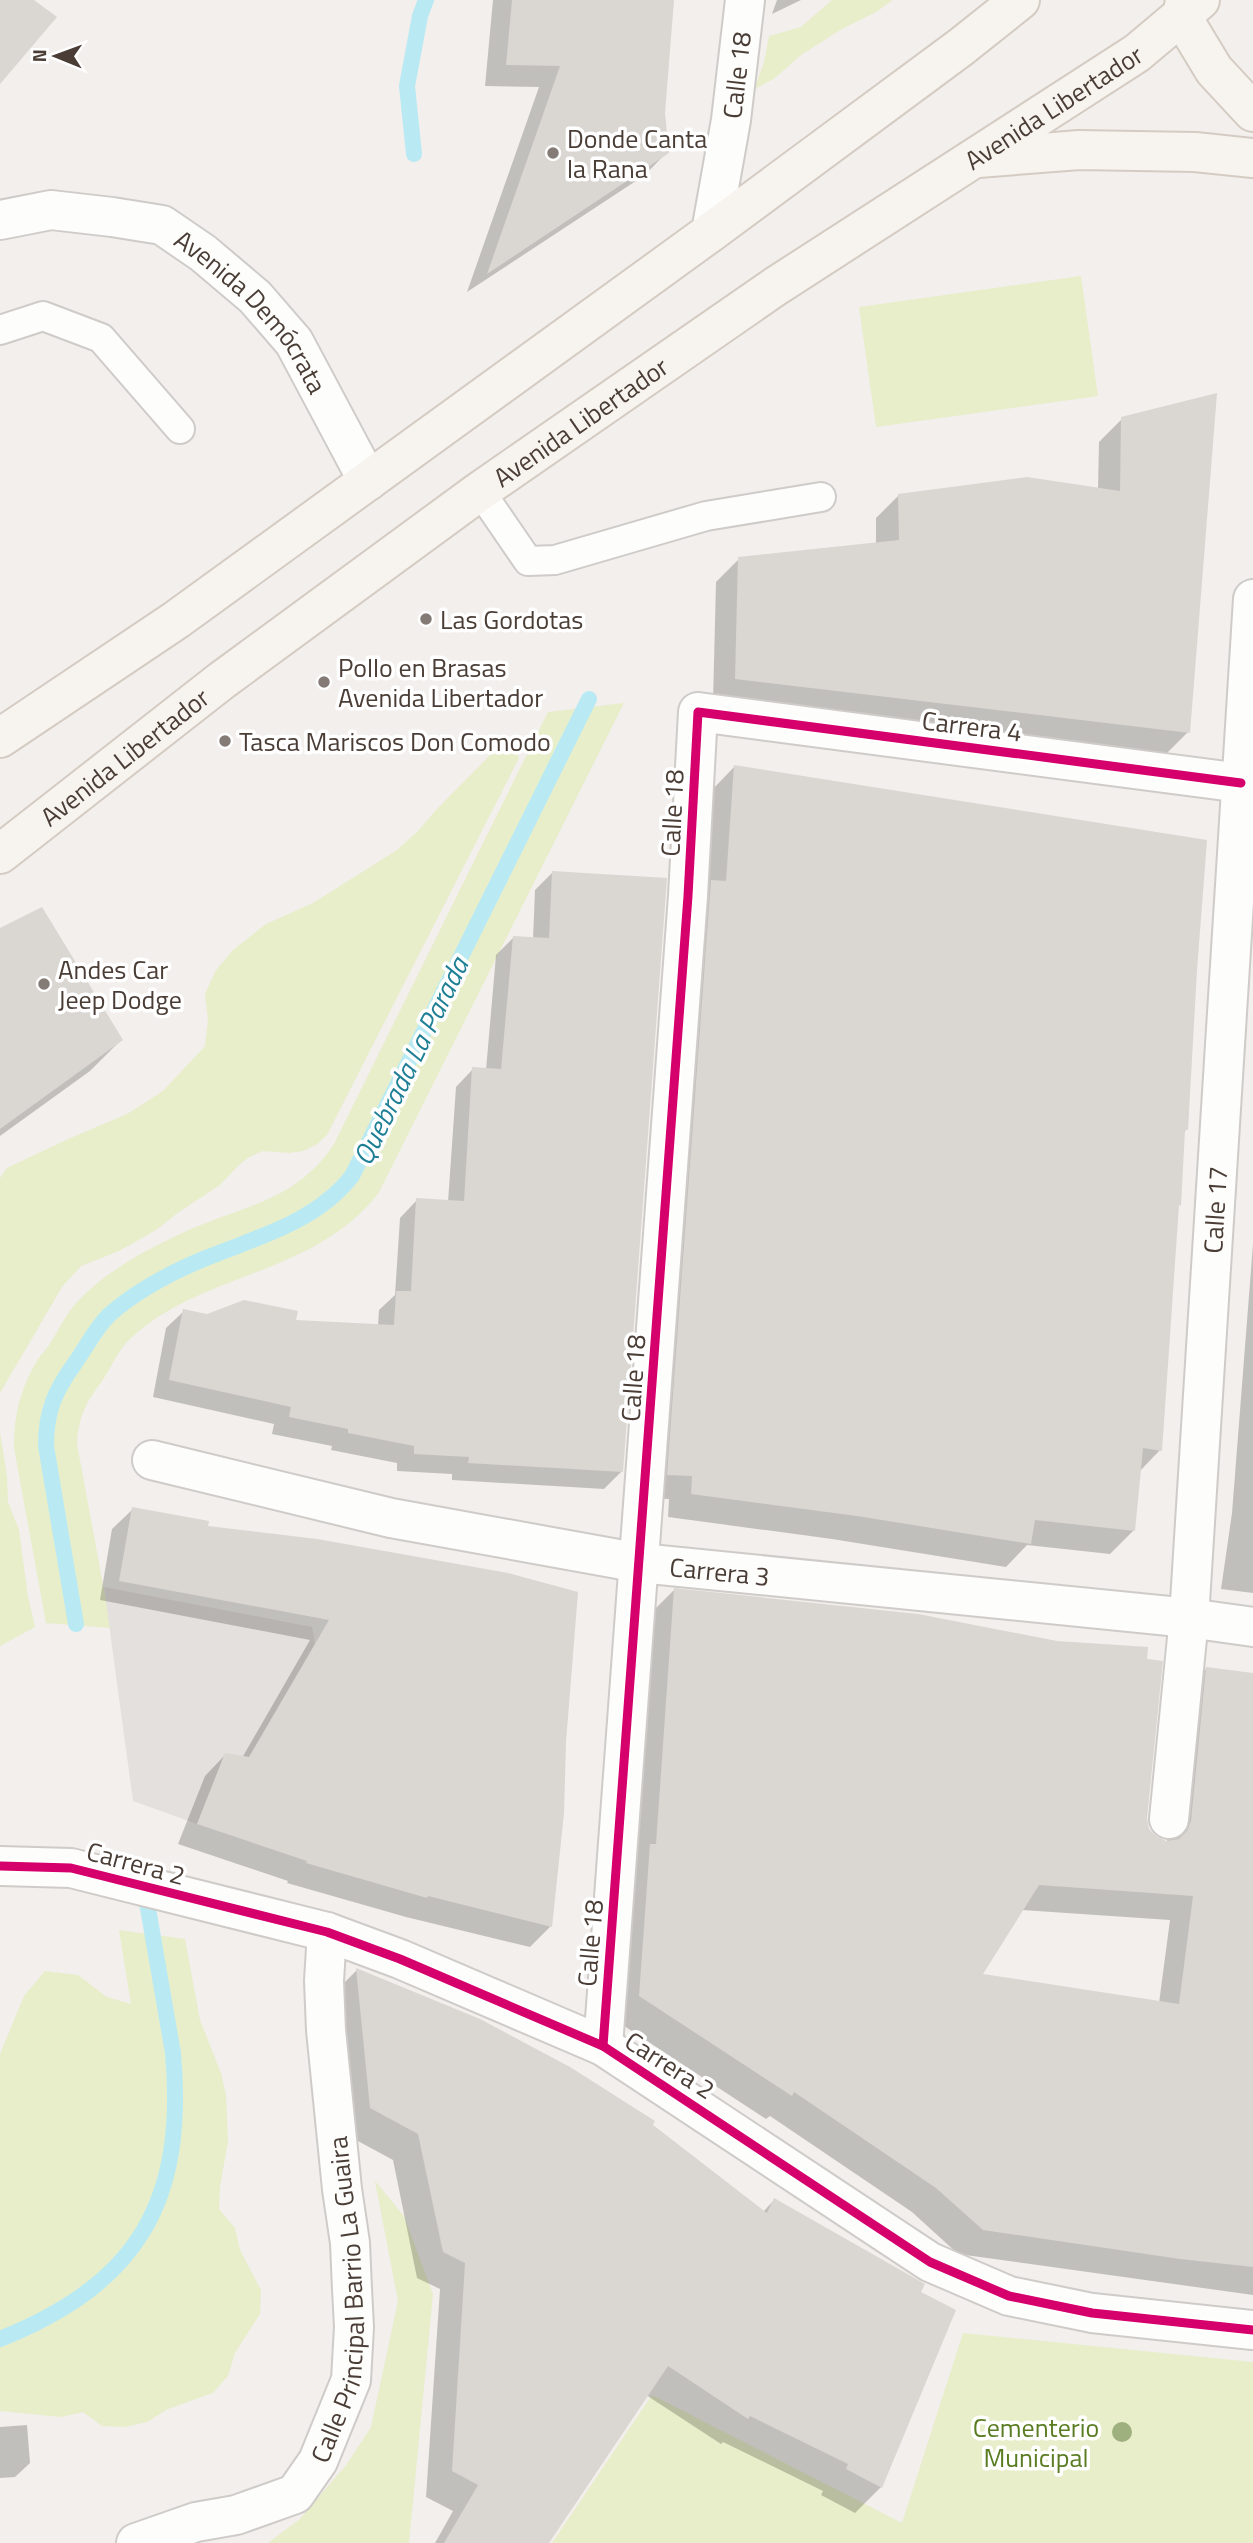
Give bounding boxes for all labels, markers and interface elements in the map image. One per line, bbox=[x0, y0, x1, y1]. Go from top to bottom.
north arrow bbox=[21, 21, 91, 91]
street label: Calle 18 bbox=[712, 30, 761, 121]
street label: Avenida Libertador bbox=[956, 35, 1150, 179]
text: N bbox=[24, 49, 53, 63]
place label: Donde Canta la Rana bbox=[567, 119, 707, 188]
marker: Donde Canta la Rana bbox=[545, 145, 561, 161]
street label: Avenida Demócrata bbox=[167, 220, 337, 400]
street label: Avenida Libertador bbox=[485, 347, 676, 496]
place label: Las Gordotas bbox=[440, 600, 583, 639]
marker: Las Gordotas bbox=[418, 611, 434, 627]
place label: Pollo en Brasas Avenida Libertador bbox=[338, 648, 543, 717]
marker: Pollo en Brasas Avenida Libertador bbox=[316, 674, 332, 690]
street label: Avenida Libertador bbox=[32, 678, 217, 835]
street label: Carrera 4 bbox=[920, 701, 1024, 751]
place label: Tasca Mariscos Don Comodo bbox=[239, 722, 551, 761]
marker: Tasca Mariscos Don Comodo bbox=[217, 733, 233, 749]
street label: Calle 18 bbox=[650, 768, 694, 858]
water label: Quebrada La Parada bbox=[341, 948, 480, 1172]
place label: Andes Car Jeep Dodge bbox=[58, 950, 182, 1019]
marker: Andes Car Jeep Dodge bbox=[36, 976, 52, 992]
street label: Calle 17 bbox=[1192, 1165, 1237, 1255]
street label: Calle 18 bbox=[611, 1333, 655, 1423]
street label: Carrera 3 bbox=[668, 1547, 772, 1595]
street label: Carrera 2 bbox=[82, 1831, 190, 1895]
street label: Calle 18 bbox=[567, 1898, 613, 1988]
street label: Carrera 2 bbox=[617, 2021, 723, 2109]
street label: Calle Principal Barrio La Guaira bbox=[300, 2135, 374, 2468]
park label: Cementerio Municipal bbox=[973, 2408, 1099, 2477]

